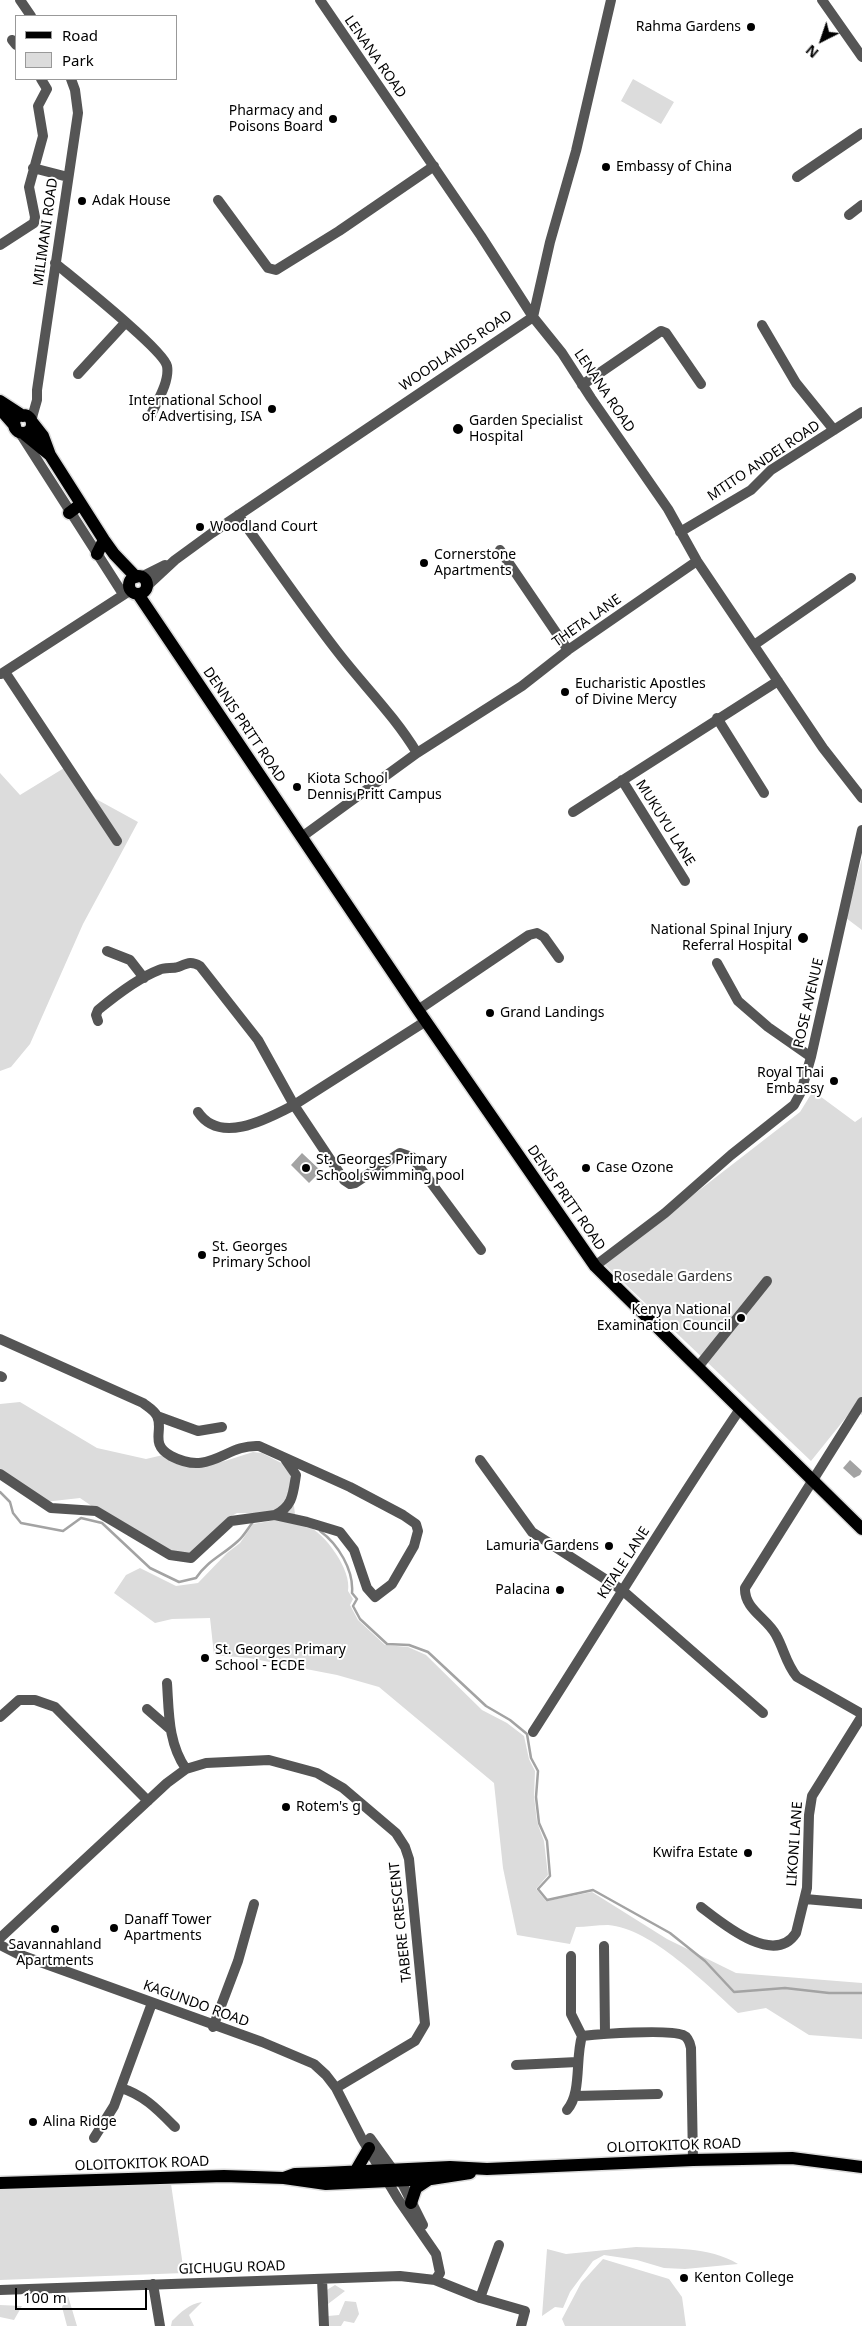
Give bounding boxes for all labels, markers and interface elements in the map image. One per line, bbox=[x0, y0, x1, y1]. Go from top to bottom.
street label: LENANA ROAD bbox=[340, 13, 410, 101]
legend bbox=[15, 15, 178, 80]
north arrow bbox=[797, 15, 847, 65]
place label: Rahma Gardens bbox=[636, 19, 741, 35]
marker: Rahma Gardens bbox=[745, 21, 757, 33]
text: Road bbox=[62, 25, 98, 45]
text: N bbox=[801, 41, 822, 63]
text: Park bbox=[62, 50, 94, 70]
place label: Pharmacy and Poisons Board bbox=[229, 103, 323, 136]
marker: Pharmacy and Poisons Board bbox=[327, 113, 339, 125]
place label: Embassy of China bbox=[616, 159, 732, 175]
marker: Embassy of China bbox=[600, 161, 612, 173]
street label: MILIMANI ROAD bbox=[30, 177, 62, 287]
place label: Adak House bbox=[92, 193, 171, 209]
marker: Adak House bbox=[76, 195, 88, 207]
street label: WOODLANDS ROAD bbox=[397, 307, 515, 395]
street label: LENANA ROAD bbox=[570, 346, 638, 436]
place label: International School of Advertising, ISA bbox=[129, 393, 262, 426]
marker: International School of Advertising, ISA bbox=[266, 403, 278, 415]
place label: Garden Specialist Hospital bbox=[469, 413, 583, 446]
street label: MTITO ANDEI ROAD bbox=[705, 417, 823, 505]
marker: Garden Specialist Hospital bbox=[451, 422, 465, 436]
place label: Woodland Court bbox=[210, 519, 317, 535]
marker: Woodland Court bbox=[194, 521, 206, 533]
place label: Cornerstone Apartments bbox=[434, 547, 516, 580]
marker: Cornerstone Apartments bbox=[418, 557, 430, 569]
street label: THETA LANE bbox=[549, 591, 625, 651]
street label: DENNIS PRITT ROAD bbox=[199, 664, 289, 786]
place label: Eucharistic Apostles of Divine Mercy bbox=[575, 676, 706, 709]
marker: Eucharistic Apostles of Divine Mercy bbox=[559, 686, 571, 698]
place label: Kiota School Dennis Pritt Campus bbox=[307, 771, 442, 804]
street label: MUKUYU LANE bbox=[632, 777, 698, 869]
marker: Kiota School Dennis Pritt Campus bbox=[291, 781, 303, 793]
place label: National Spinal Injury Referral Hospital bbox=[650, 922, 792, 954]
marker: National Spinal Injury Referral Hospital bbox=[796, 931, 810, 945]
street label: ROSE AVENUE bbox=[790, 956, 828, 1050]
place label: Grand Landings bbox=[500, 1005, 604, 1021]
marker: Grand Landings bbox=[484, 1007, 496, 1019]
place label: Royal Thai Embassy bbox=[757, 1065, 824, 1098]
marker: Royal Thai Embassy bbox=[828, 1075, 840, 1087]
street label: DENIS PRITT ROAD bbox=[523, 1142, 609, 1254]
place label: St. Georges Primary School swimming pool bbox=[316, 1152, 464, 1184]
place label: Case Ozone bbox=[596, 1160, 673, 1176]
marker: St. Georges Primary School swimming pool bbox=[300, 1162, 312, 1174]
marker: Case Ozone bbox=[580, 1162, 592, 1174]
place label: St. Georges Primary School bbox=[212, 1239, 311, 1272]
marker: St. Georges Primary School bbox=[196, 1249, 208, 1261]
park label: Rosedale Gardens bbox=[614, 1269, 732, 1285]
place label: Kenya National Examination Council bbox=[597, 1302, 731, 1334]
marker: Kenya National Examination Council bbox=[735, 1312, 747, 1324]
street label: KITALE LANE bbox=[594, 1524, 654, 1602]
place label: Lamuria Gardens bbox=[486, 1538, 599, 1554]
marker: Lamuria Gardens bbox=[603, 1540, 615, 1552]
place label: Palacina bbox=[495, 1582, 550, 1598]
marker: Palacina bbox=[554, 1584, 566, 1596]
place label: St. Georges Primary School - ECDE bbox=[215, 1642, 346, 1674]
marker: St. Georges Primary School - ECDE bbox=[199, 1652, 211, 1664]
place label: Rotem's g bbox=[296, 1799, 361, 1815]
marker: Rotem's g bbox=[280, 1801, 292, 1813]
street label: LIKONI LANE bbox=[784, 1801, 806, 1887]
place label: Kwifra Estate bbox=[653, 1845, 738, 1861]
marker: Kwifra Estate bbox=[742, 1847, 754, 1859]
street label: TABERE CRESCENT bbox=[386, 1861, 416, 1983]
place label: Danaff Tower Apartments bbox=[124, 1912, 212, 1944]
marker: Danaff Tower Apartments bbox=[108, 1922, 120, 1934]
marker: Savannahland Apartments bbox=[49, 1923, 61, 1935]
place label: Savannahland Apartments bbox=[8, 1937, 102, 1970]
street label: KAGUNDO ROAD bbox=[141, 1977, 251, 2031]
place label: Alina Ridge bbox=[43, 2114, 117, 2130]
marker: Alina Ridge bbox=[27, 2116, 39, 2128]
street label: OLOITOKITOK ROAD bbox=[606, 2135, 742, 2157]
street label: OLOITOKITOK ROAD bbox=[74, 2153, 210, 2175]
street label: GICHUGU ROAD bbox=[178, 2258, 286, 2278]
place label: Kenton College bbox=[694, 2270, 794, 2286]
marker: Kenton College bbox=[678, 2272, 690, 2284]
scale bar bbox=[18, 2278, 150, 2310]
text: 100 m bbox=[23, 2287, 67, 2307]

